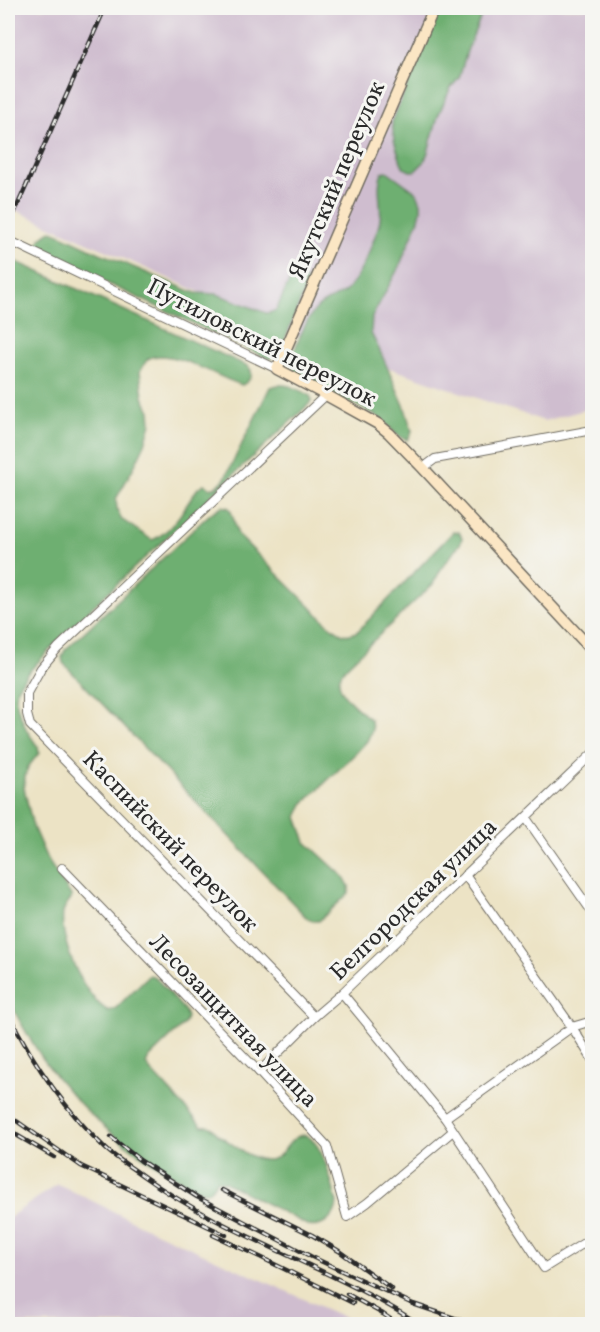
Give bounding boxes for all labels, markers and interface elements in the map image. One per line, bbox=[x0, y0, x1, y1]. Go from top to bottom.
street label: Якутский переулок bbox=[281, 76, 395, 285]
street label: Путиловский переулок bbox=[140, 271, 382, 417]
street label: Каспийский переулок bbox=[74, 744, 266, 941]
street label: Белгородская улица bbox=[323, 811, 506, 990]
street label: Лесозащитная улица bbox=[140, 927, 325, 1116]

